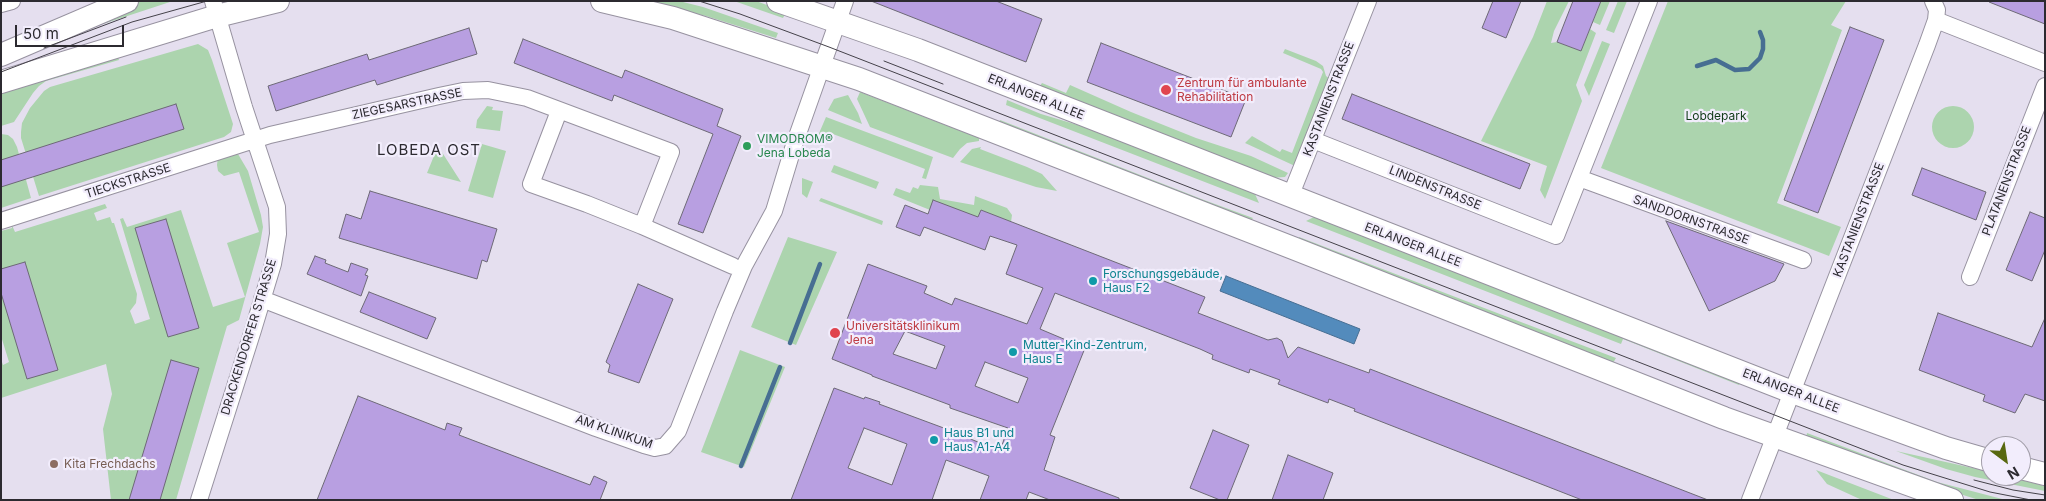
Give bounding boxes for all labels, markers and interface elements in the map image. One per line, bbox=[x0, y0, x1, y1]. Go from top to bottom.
scale bar bbox=[18, 15, 126, 47]
text: 50 m bbox=[23, 24, 59, 43]
street label: KASTANIENSTRASSE bbox=[1300, 40, 1358, 158]
street label: ERLANGER ALLEE bbox=[986, 71, 1086, 123]
place label: Zentrum für ambulante Rehabilitation bbox=[1177, 76, 1307, 104]
marker: Zentrum für ambulante Rehabilitation bbox=[1159, 83, 1173, 97]
street label: ZIEGESARSTRASSE bbox=[351, 85, 463, 123]
park label: Lobdepark bbox=[1685, 109, 1747, 123]
street label: PLATANENSTRASSE bbox=[1979, 124, 2035, 238]
place label: VIMODROM® Jena Lobeda bbox=[757, 132, 833, 160]
marker: VIMODROM® Jena Lobeda bbox=[741, 140, 753, 152]
district label: LOBEDA OST bbox=[376, 141, 482, 159]
street label: TIECKSTRASSE bbox=[83, 160, 173, 202]
street label: KASTANIENSTRASSE bbox=[1830, 161, 1888, 279]
street label: LINDENSTRASSE bbox=[1387, 163, 1483, 213]
street label: SANDDORNSTRASSE bbox=[1631, 192, 1751, 248]
street label: ERLANGER ALLEE bbox=[1363, 220, 1463, 270]
street label: DRACKENDORFER STRASSE bbox=[218, 257, 280, 417]
place label: Forschungsgebäude, Haus F2 bbox=[1103, 267, 1223, 295]
marker: Forschungsgebäude, Haus F2 bbox=[1087, 275, 1099, 287]
place label: Universitätsklinikum Jena bbox=[846, 319, 960, 347]
marker: Universitätsklinikum Jena bbox=[828, 326, 842, 340]
place label: Mutter-Kind-Zentrum, Haus E bbox=[1023, 338, 1147, 366]
marker: Mutter-Kind-Zentrum, Haus E bbox=[1007, 346, 1019, 358]
street label: ERLANGER ALLEE bbox=[1741, 366, 1841, 416]
street label: AM KLINIKUM bbox=[574, 412, 654, 452]
place label: Haus B1 und Haus A1-A4 bbox=[944, 426, 1014, 454]
marker: Haus B1 und Haus A1-A4 bbox=[928, 434, 940, 446]
north arrow bbox=[1981, 436, 2031, 486]
place label: Kita Frechdachs bbox=[64, 457, 156, 471]
marker: Kita Frechdachs bbox=[48, 458, 60, 470]
text: N bbox=[2005, 463, 2022, 483]

